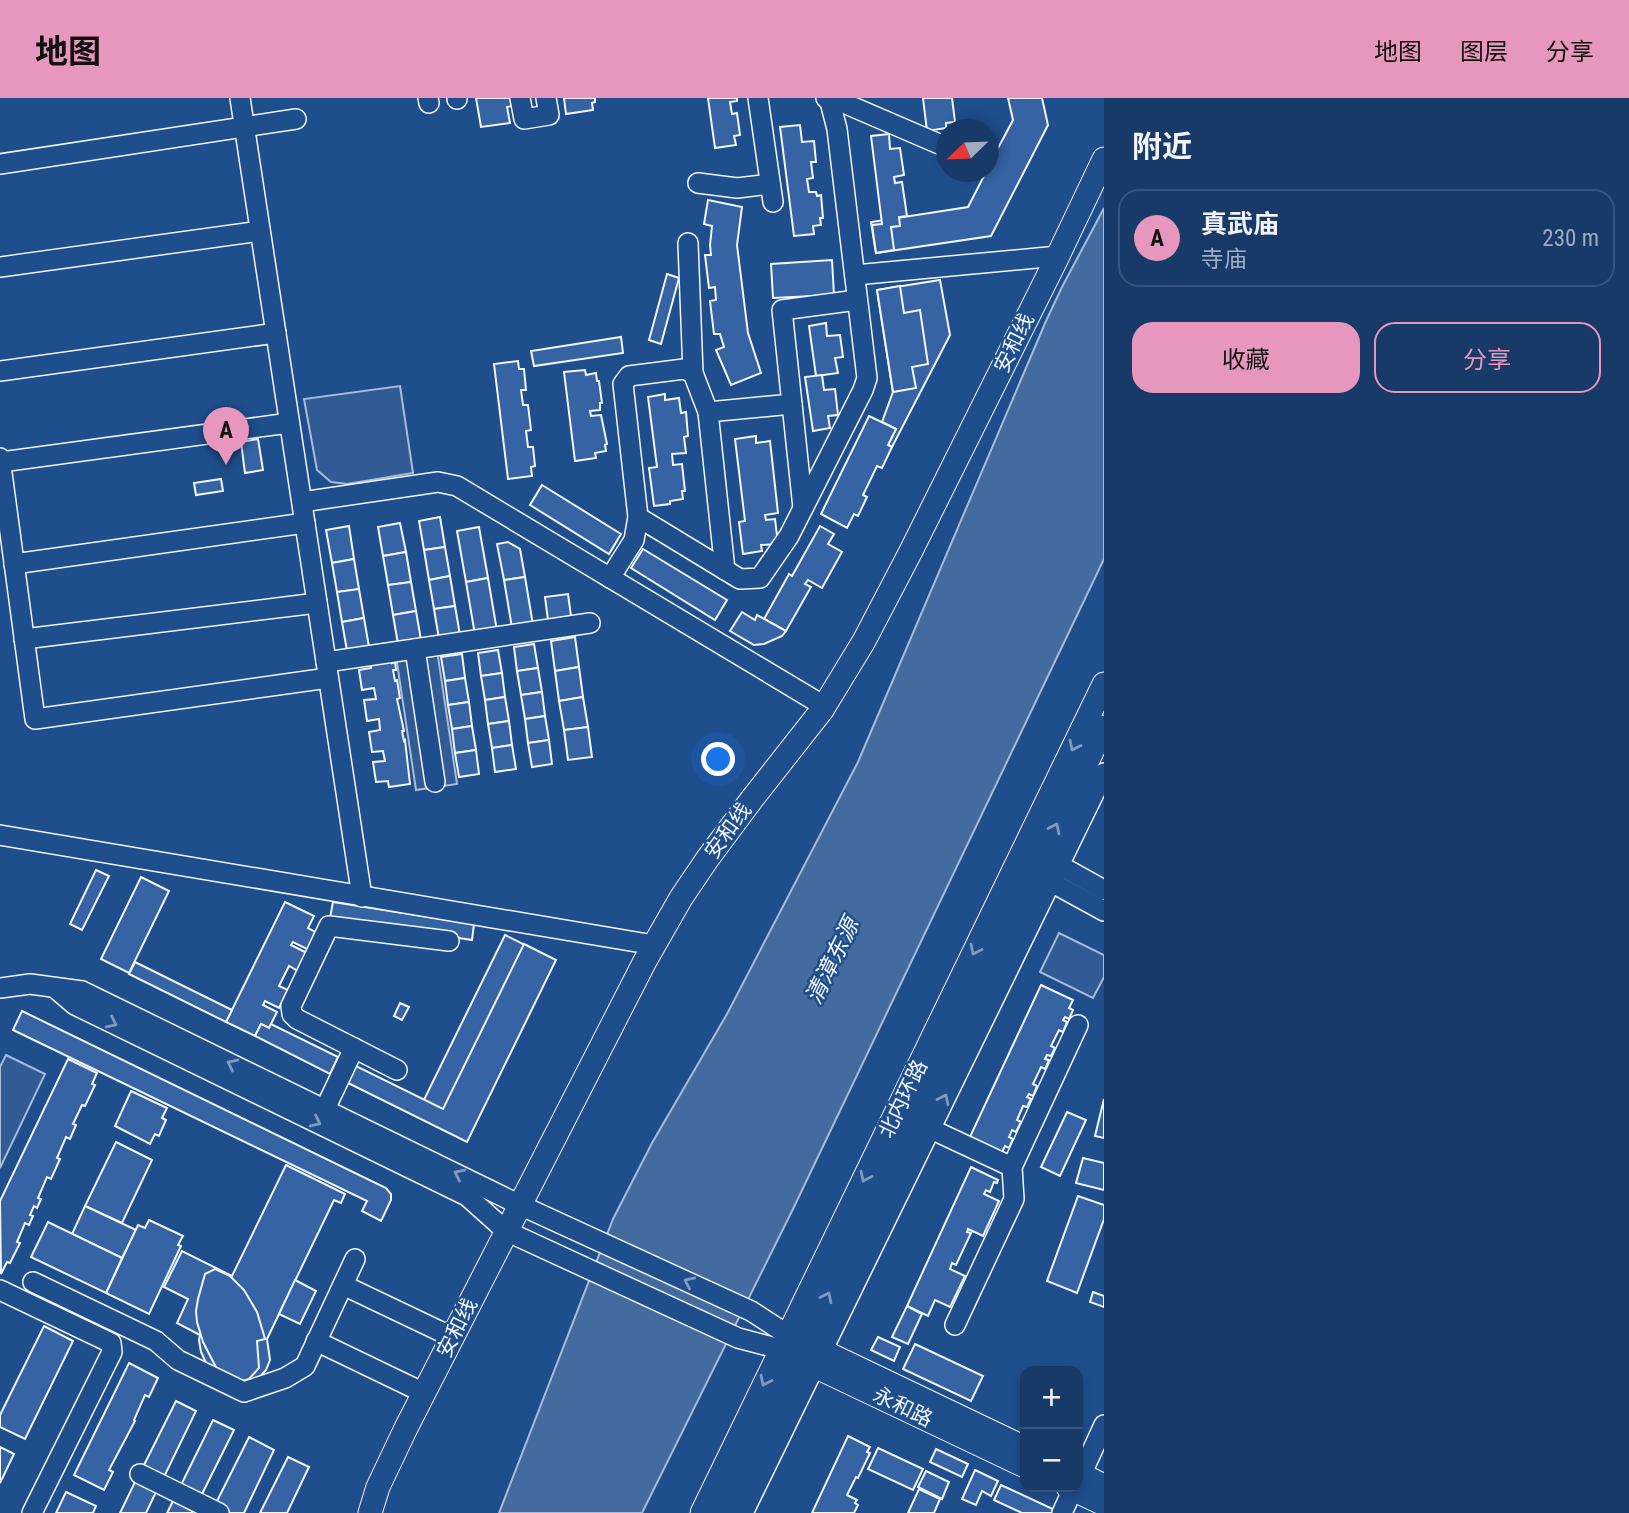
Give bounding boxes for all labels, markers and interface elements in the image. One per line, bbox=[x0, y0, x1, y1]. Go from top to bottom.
text: 地图 bbox=[35, 32, 101, 71]
text: 地图 bbox=[1374, 38, 1422, 66]
text: 图层 bbox=[1460, 38, 1508, 66]
text: 分享 bbox=[1546, 38, 1594, 66]
north arrow bbox=[936, 119, 999, 182]
text: 附近 bbox=[1132, 129, 1192, 164]
text: 真武庙 bbox=[1201, 209, 1279, 239]
text: A bbox=[1150, 225, 1164, 252]
text: 230 m bbox=[1542, 225, 1599, 252]
text: 寺庙 bbox=[1201, 246, 1247, 273]
street label: 安和线 bbox=[989, 309, 1039, 377]
button: 收藏 bbox=[1132, 322, 1360, 393]
button: 分享 bbox=[1374, 322, 1601, 393]
pin: A bbox=[203, 407, 249, 465]
one-way arrow bbox=[1069, 739, 1083, 751]
your location bbox=[701, 742, 735, 776]
street label: 安和线 bbox=[700, 798, 756, 864]
one-way arrow bbox=[1047, 823, 1061, 835]
water label: 清漳东源 bbox=[800, 910, 867, 1008]
one-way arrow bbox=[970, 943, 984, 955]
one-way arrow bbox=[105, 1015, 117, 1029]
street label: 北内环路 bbox=[874, 1056, 932, 1142]
one-way arrow bbox=[227, 1058, 239, 1072]
one-way arrow bbox=[936, 1094, 950, 1106]
one-way arrow bbox=[309, 1114, 321, 1128]
one-way arrow bbox=[454, 1168, 466, 1182]
one-way arrow bbox=[859, 1170, 873, 1182]
one-way arrow bbox=[684, 1276, 696, 1290]
one-way arrow bbox=[818, 1292, 832, 1304]
street label: 安和线 bbox=[432, 1294, 482, 1362]
map controls bbox=[1020, 1366, 1083, 1492]
button: + bbox=[1020, 1366, 1083, 1429]
one-way arrow bbox=[759, 1374, 773, 1386]
street label: 永和路 bbox=[869, 1382, 937, 1432]
button: − bbox=[1020, 1429, 1083, 1492]

